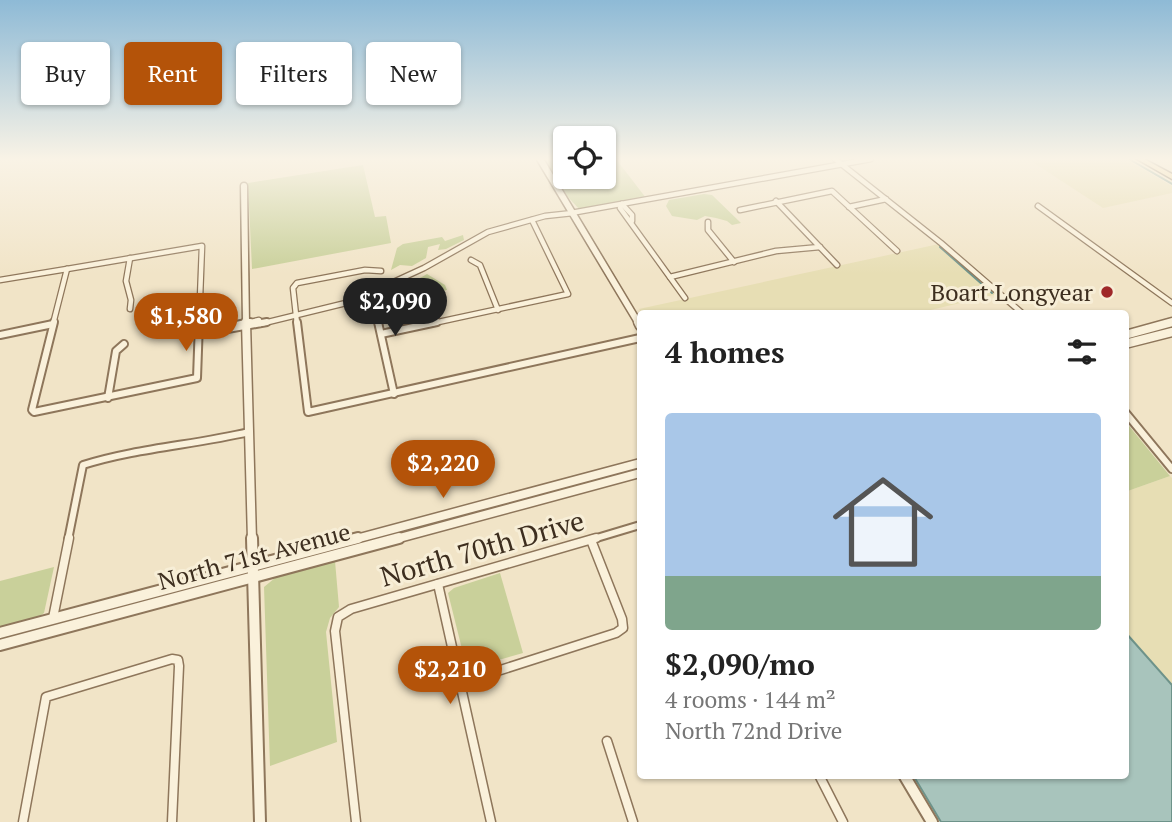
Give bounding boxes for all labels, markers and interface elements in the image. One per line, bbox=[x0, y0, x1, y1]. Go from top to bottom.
chip: Buy bbox=[21, 42, 110, 105]
chip: Rent bbox=[124, 42, 222, 105]
chip: Filters bbox=[236, 42, 352, 105]
chip: New bbox=[366, 42, 461, 105]
map controls bbox=[553, 126, 616, 189]
button: locate bbox=[553, 126, 616, 189]
place label: Boart Longyear bbox=[930, 276, 1094, 308]
pin: $2,090 bbox=[338, 278, 452, 338]
marker: Boart Longyear bbox=[1099, 284, 1115, 300]
text: $2,090 bbox=[359, 285, 431, 316]
pin: $1,580 bbox=[129, 294, 243, 353]
text: $1,580 bbox=[150, 300, 222, 331]
text: 4 homes bbox=[665, 332, 784, 372]
icon: filters bbox=[1063, 333, 1101, 371]
pin: $2,220 bbox=[386, 440, 500, 500]
text: $2,220 bbox=[407, 447, 479, 478]
icon: home bbox=[820, 459, 946, 585]
street label: North 70th Drive bbox=[376, 501, 588, 595]
street label: North 71st Avenue bbox=[154, 515, 354, 597]
text: $2,090/mo bbox=[665, 644, 815, 684]
pin: $2,210 bbox=[393, 646, 507, 706]
text: $2,210 bbox=[414, 653, 486, 684]
text: 4 rooms · 144 m² bbox=[665, 684, 836, 715]
text: North 72nd Drive bbox=[665, 715, 842, 746]

